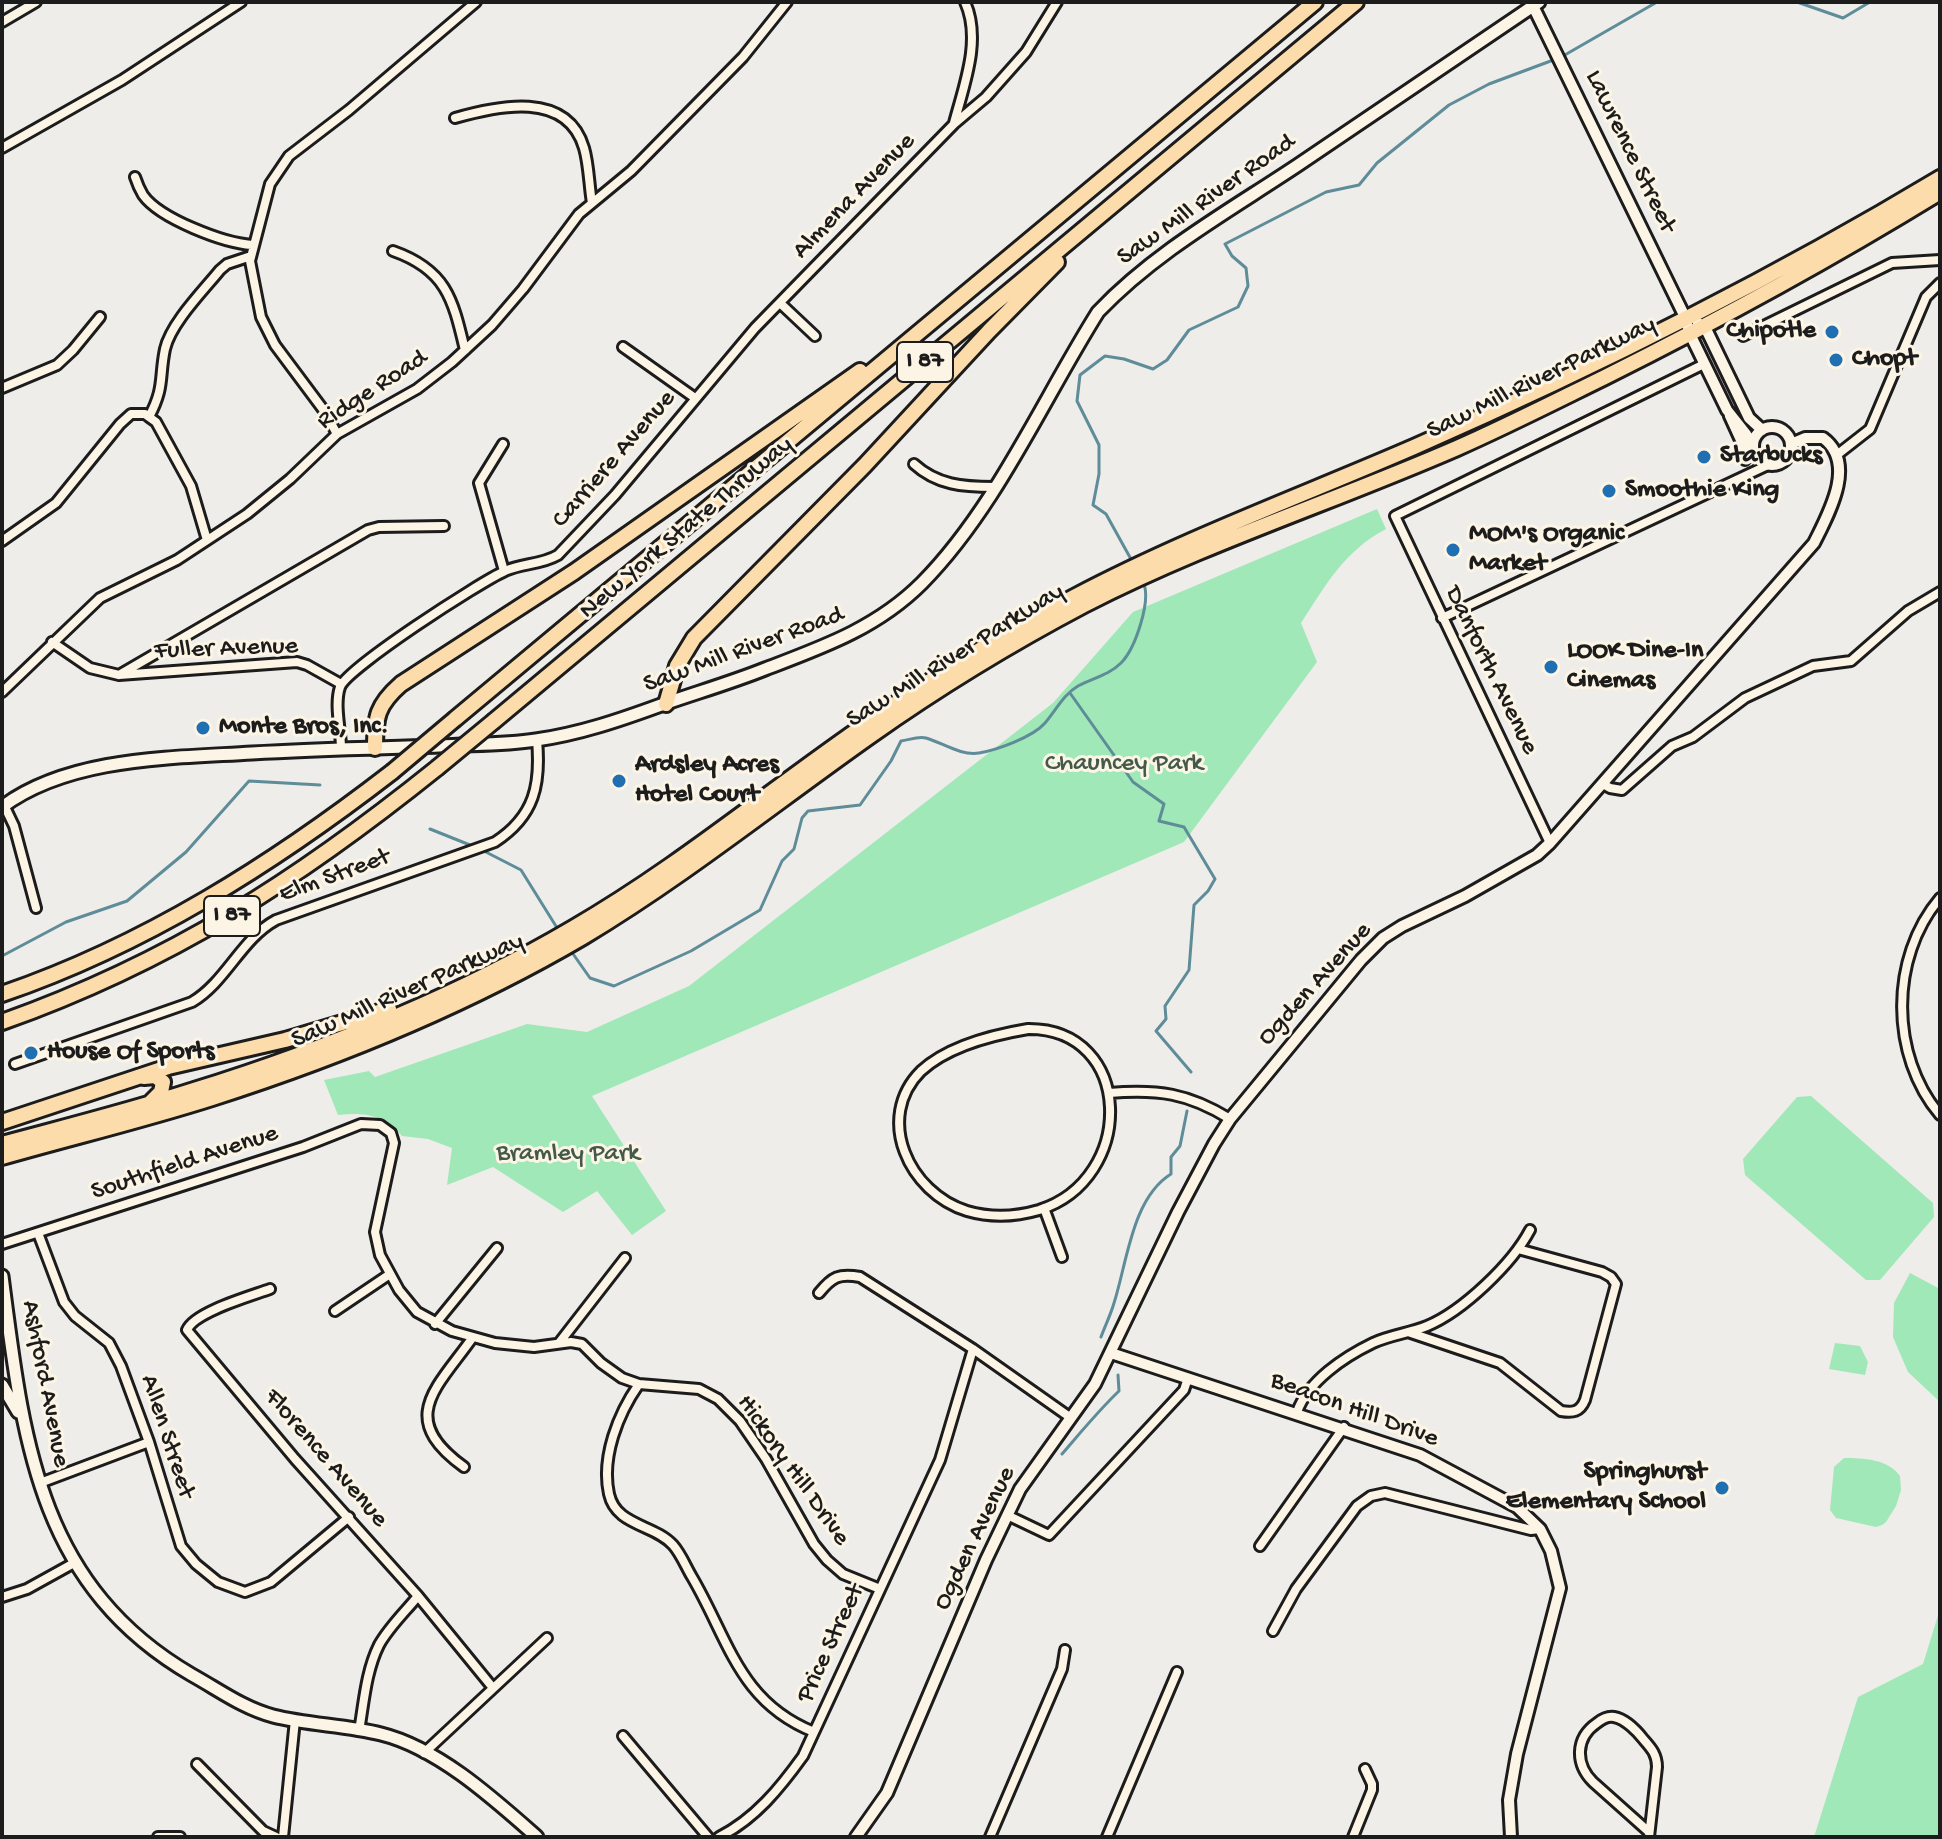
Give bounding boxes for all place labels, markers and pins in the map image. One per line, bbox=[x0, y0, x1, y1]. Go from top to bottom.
place label: Chipotle bbox=[1726, 316, 1816, 348]
marker: Chipotle bbox=[1823, 323, 1841, 341]
place label: Chopt bbox=[1852, 344, 1917, 376]
marker: Chopt bbox=[1827, 351, 1845, 369]
place label: Starbucks bbox=[1720, 441, 1822, 473]
marker: Starbucks bbox=[1695, 448, 1713, 466]
place label: Smoothie King bbox=[1625, 475, 1779, 507]
marker: Smoothie King bbox=[1600, 482, 1618, 500]
place label: MOM's Organic Market bbox=[1469, 519, 1624, 580]
marker: MOM's Organic Market bbox=[1444, 541, 1462, 559]
place label: LOOK Dine-In Cinemas bbox=[1567, 636, 1703, 698]
marker: LOOK Dine-In Cinemas bbox=[1542, 658, 1560, 676]
place label: Monte Bros, Inc. bbox=[219, 712, 389, 744]
marker: Monte Bros, Inc. bbox=[194, 719, 212, 737]
place label: Ardsley Acres Hotel Court bbox=[635, 750, 779, 812]
marker: Ardsley Acres Hotel Court bbox=[610, 772, 628, 790]
place label: House Of Sports bbox=[47, 1037, 214, 1069]
marker: House Of Sports bbox=[22, 1044, 40, 1062]
place label: Springhurst Elementary School bbox=[1506, 1457, 1706, 1518]
marker: Springhurst Elementary School bbox=[1713, 1479, 1731, 1497]

